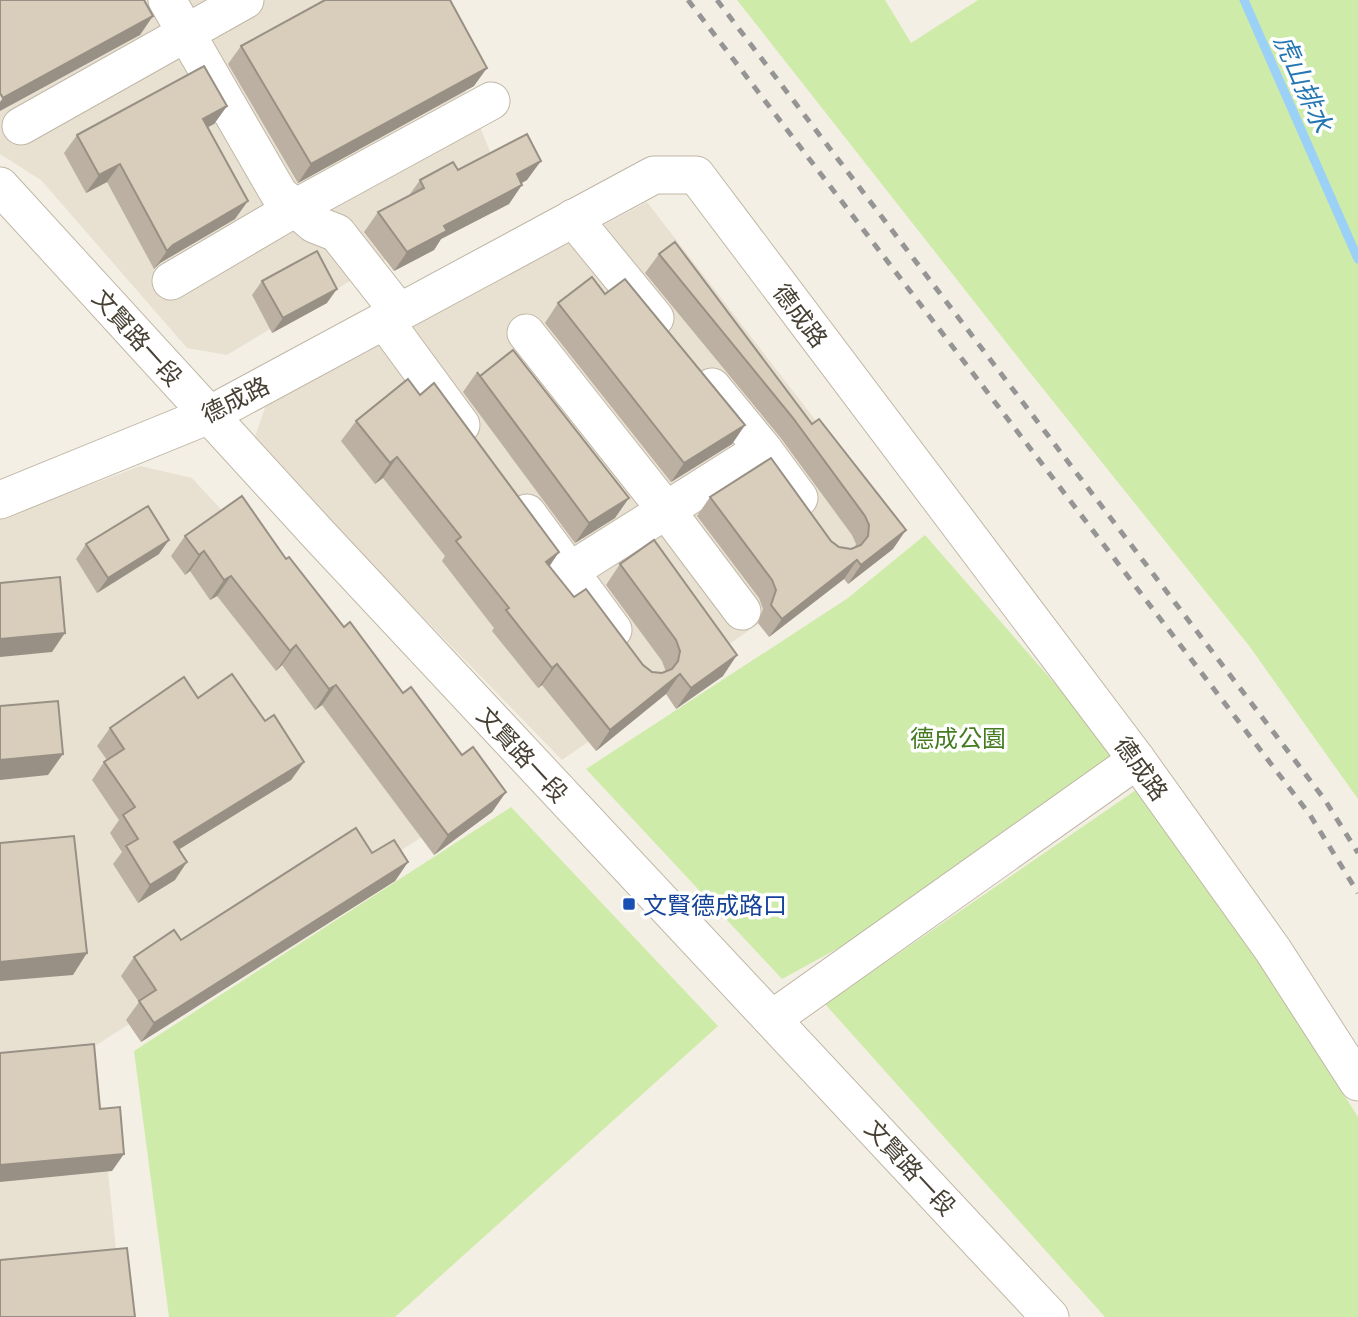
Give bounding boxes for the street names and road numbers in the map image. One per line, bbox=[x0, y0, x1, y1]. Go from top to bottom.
street label: 德成路 bbox=[766, 276, 836, 354]
street label: 文賢路一段 bbox=[86, 281, 190, 393]
street label: 德成路 bbox=[195, 368, 275, 430]
street label: 文賢路一段 bbox=[470, 699, 576, 809]
street label: 德成路 bbox=[1107, 729, 1177, 807]
street label: 文賢路一段 bbox=[858, 1112, 964, 1222]

